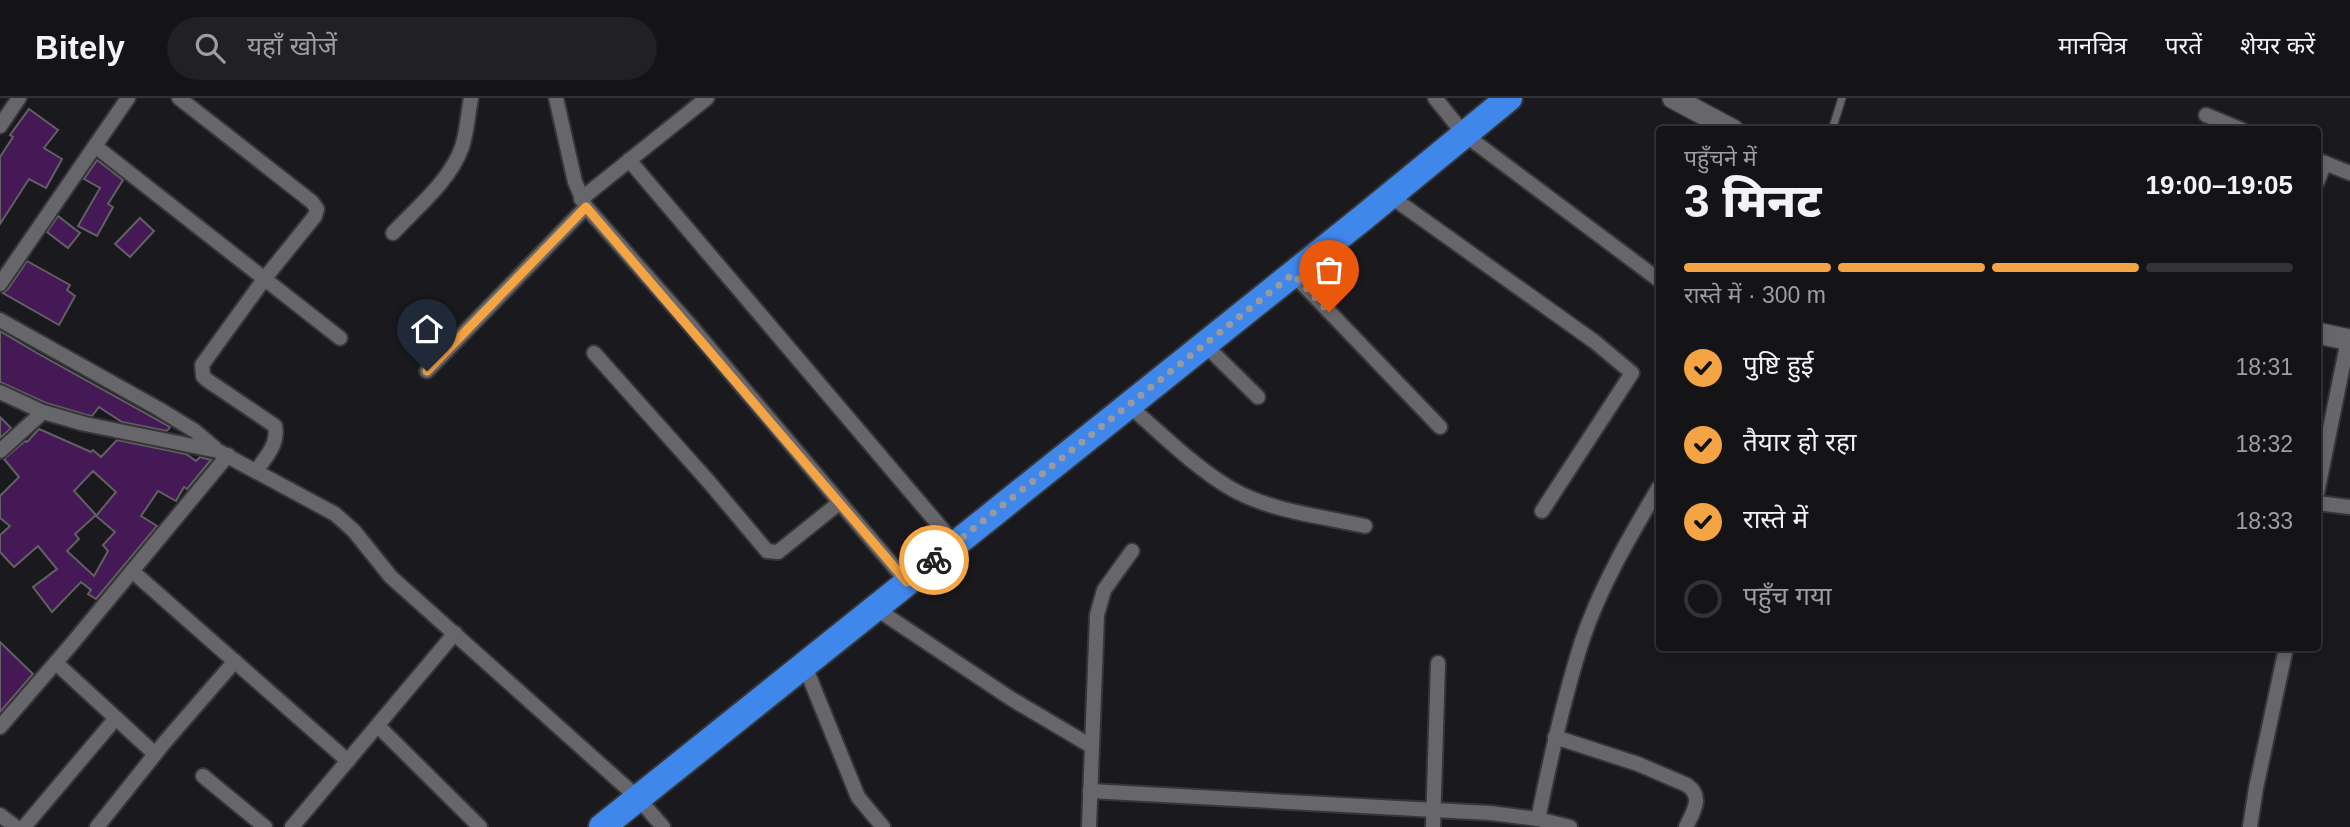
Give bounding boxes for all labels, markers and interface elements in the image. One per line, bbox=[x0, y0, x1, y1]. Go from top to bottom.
search box bbox=[167, 17, 657, 80]
text: Bitely bbox=[35, 29, 125, 66]
icon: search bbox=[191, 29, 229, 67]
text: यहाँ खोजें bbox=[247, 31, 337, 61]
text: मानचित्र bbox=[2058, 32, 2127, 59]
text: परतें bbox=[2165, 32, 2202, 59]
text: शेयर करें bbox=[2240, 32, 2315, 59]
text: पहुँचने में bbox=[1684, 145, 1757, 171]
text: 19:00–19:05 bbox=[2146, 170, 2293, 200]
text: 3 मिनट bbox=[1684, 175, 1821, 227]
pin bbox=[1299, 240, 1359, 312]
icon: bag bbox=[1310, 251, 1348, 289]
text: रास्ते में · 300 m bbox=[1684, 282, 1826, 308]
pin bbox=[397, 299, 457, 371]
icon: home bbox=[408, 310, 446, 348]
icon: check bbox=[1684, 349, 1722, 387]
text: पुष्टि हुई bbox=[1743, 350, 1813, 380]
text: 18:31 bbox=[2235, 354, 2293, 380]
icon: check bbox=[1684, 426, 1722, 464]
text: तैयार हो रहा bbox=[1743, 427, 1856, 457]
text: 18:32 bbox=[2235, 431, 2293, 457]
icon: check bbox=[1684, 503, 1722, 541]
text: रास्ते में bbox=[1743, 504, 1808, 534]
text: 18:33 bbox=[2235, 508, 2293, 534]
courier bbox=[899, 525, 969, 595]
icon: bike bbox=[915, 541, 953, 579]
text: पहुँच गया bbox=[1743, 581, 1832, 611]

